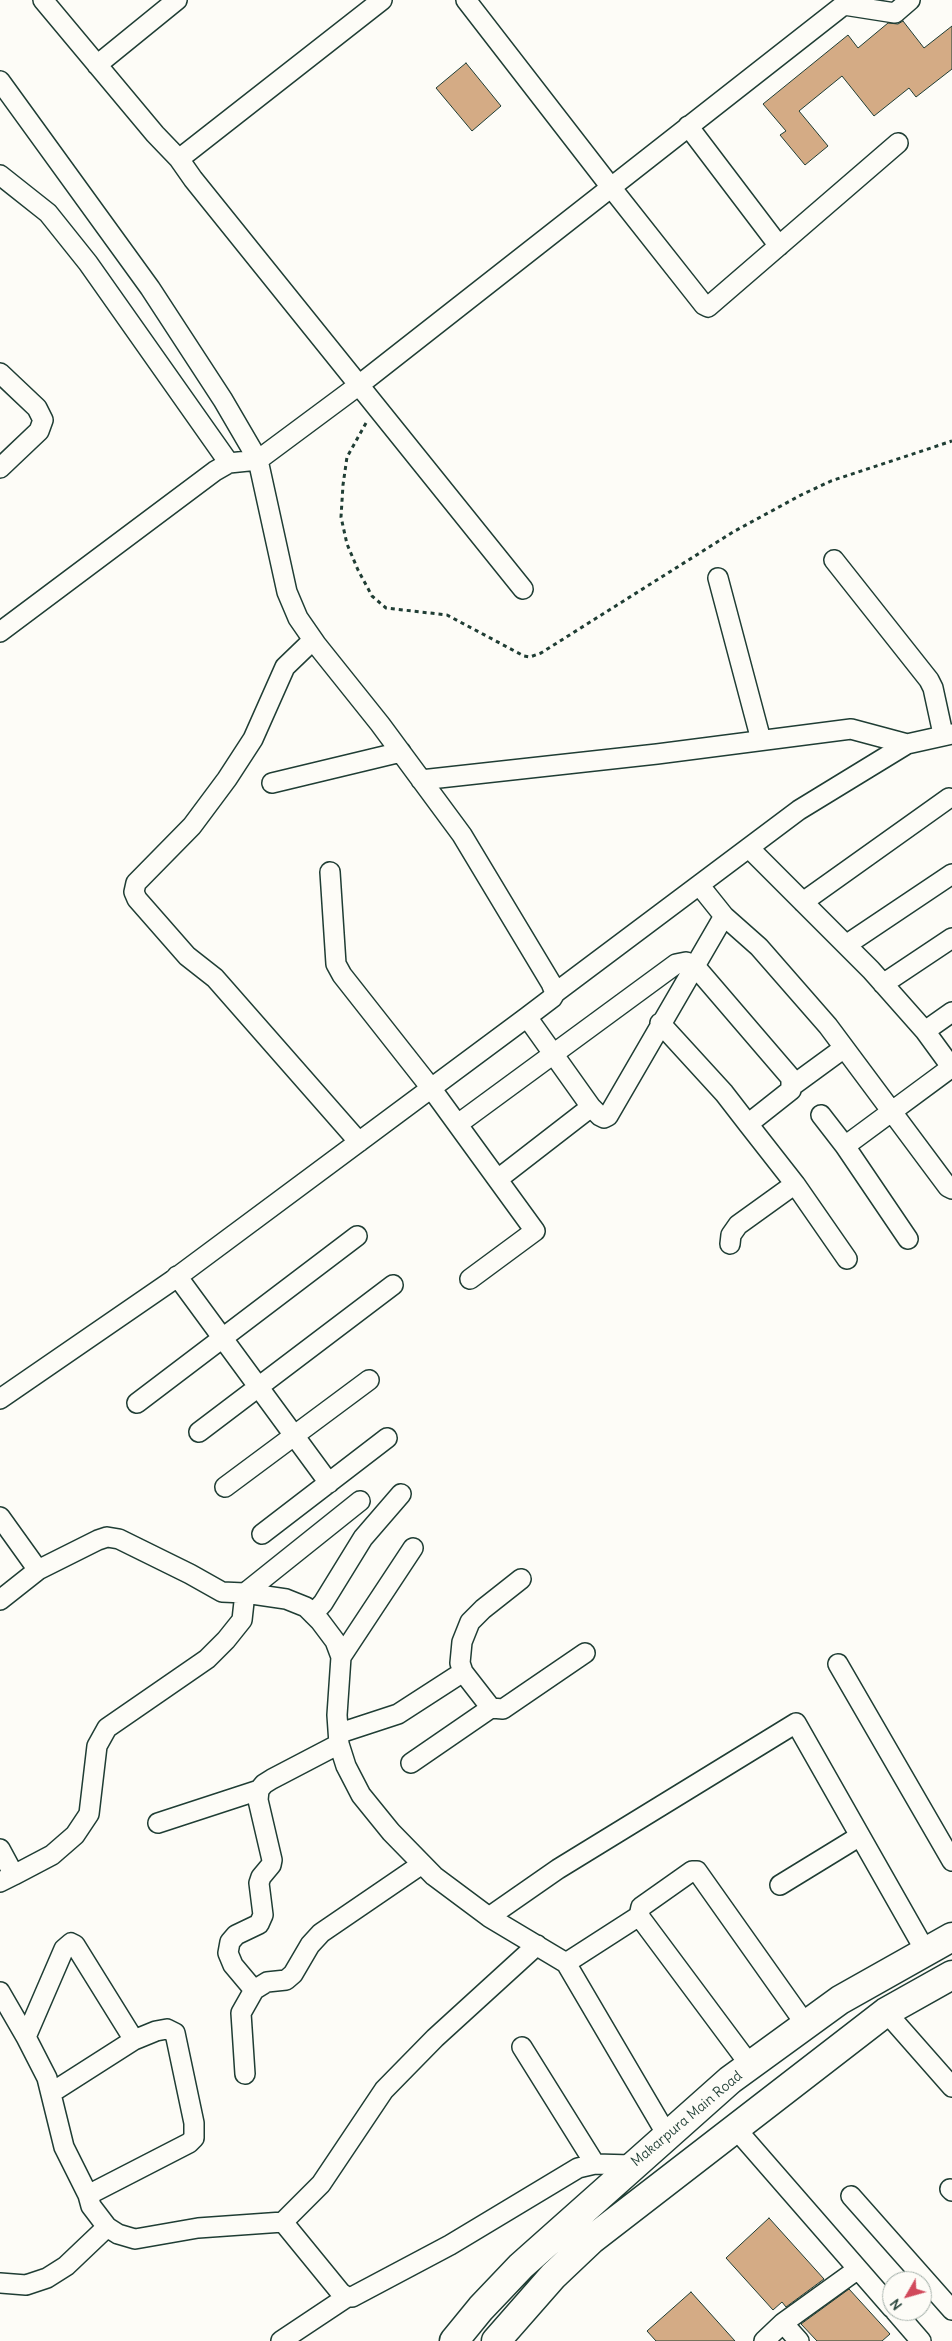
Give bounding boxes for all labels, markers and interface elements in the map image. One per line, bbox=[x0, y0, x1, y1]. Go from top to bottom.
street label: Makarpura Main Road bbox=[628, 2068, 746, 2170]
north arrow bbox=[882, 2271, 932, 2321]
text: N bbox=[886, 2295, 906, 2314]

